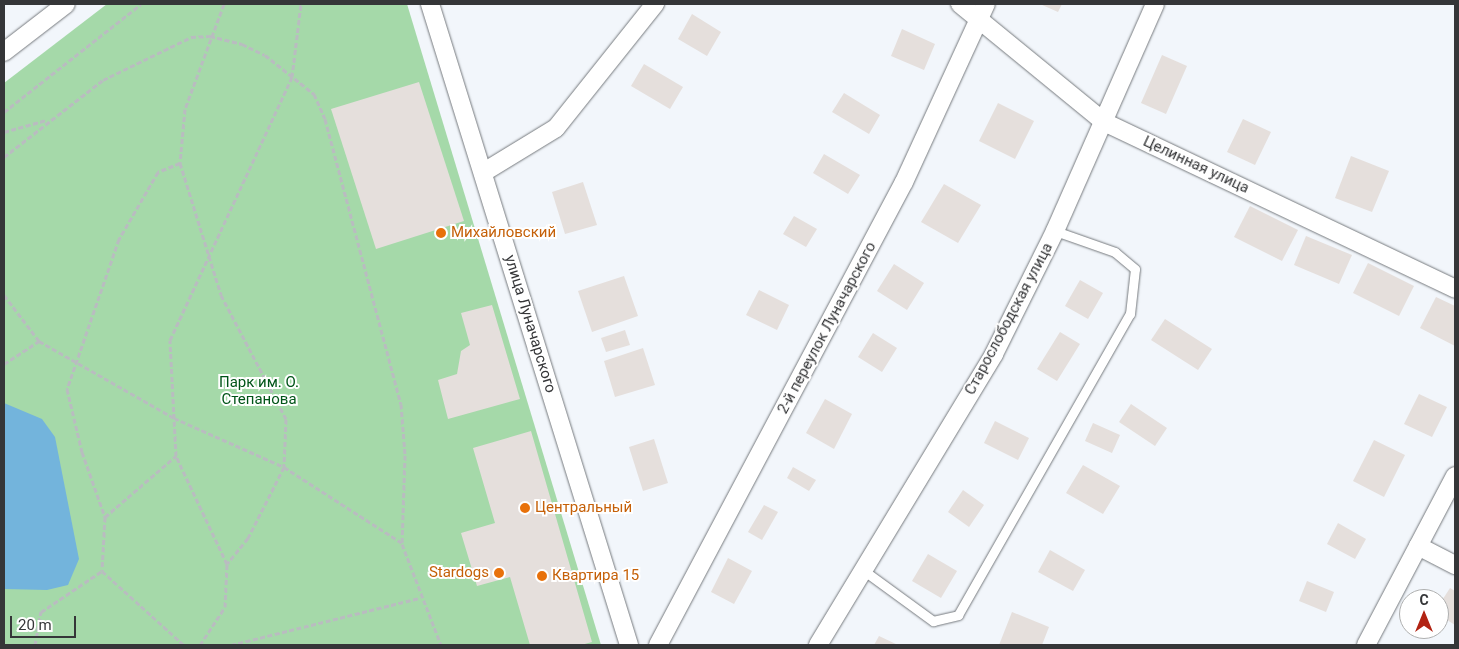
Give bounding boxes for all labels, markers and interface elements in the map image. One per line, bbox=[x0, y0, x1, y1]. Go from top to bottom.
street label: Целинная улица bbox=[1140, 133, 1252, 197]
place label: Михайловский bbox=[451, 224, 556, 242]
marker: Михайловский bbox=[435, 227, 447, 239]
street label: 2-й переулок Луначарского bbox=[774, 239, 880, 417]
street label: Старослободская улица bbox=[961, 240, 1057, 398]
street label: улица Луначарского bbox=[500, 253, 560, 395]
park label: Парк им. О. Степанова bbox=[219, 373, 299, 408]
place label: Центральный bbox=[535, 499, 632, 517]
marker: Центральный bbox=[519, 502, 531, 514]
place label: Stardogs bbox=[429, 564, 489, 582]
marker: Stardogs bbox=[493, 567, 505, 579]
place label: Квартира 15 bbox=[552, 567, 639, 585]
marker: Квартира 15 bbox=[536, 570, 548, 582]
north arrow bbox=[1399, 589, 1449, 639]
text: С bbox=[1419, 592, 1429, 608]
scale bar bbox=[12, 606, 79, 638]
text: 20 m bbox=[18, 616, 52, 634]

